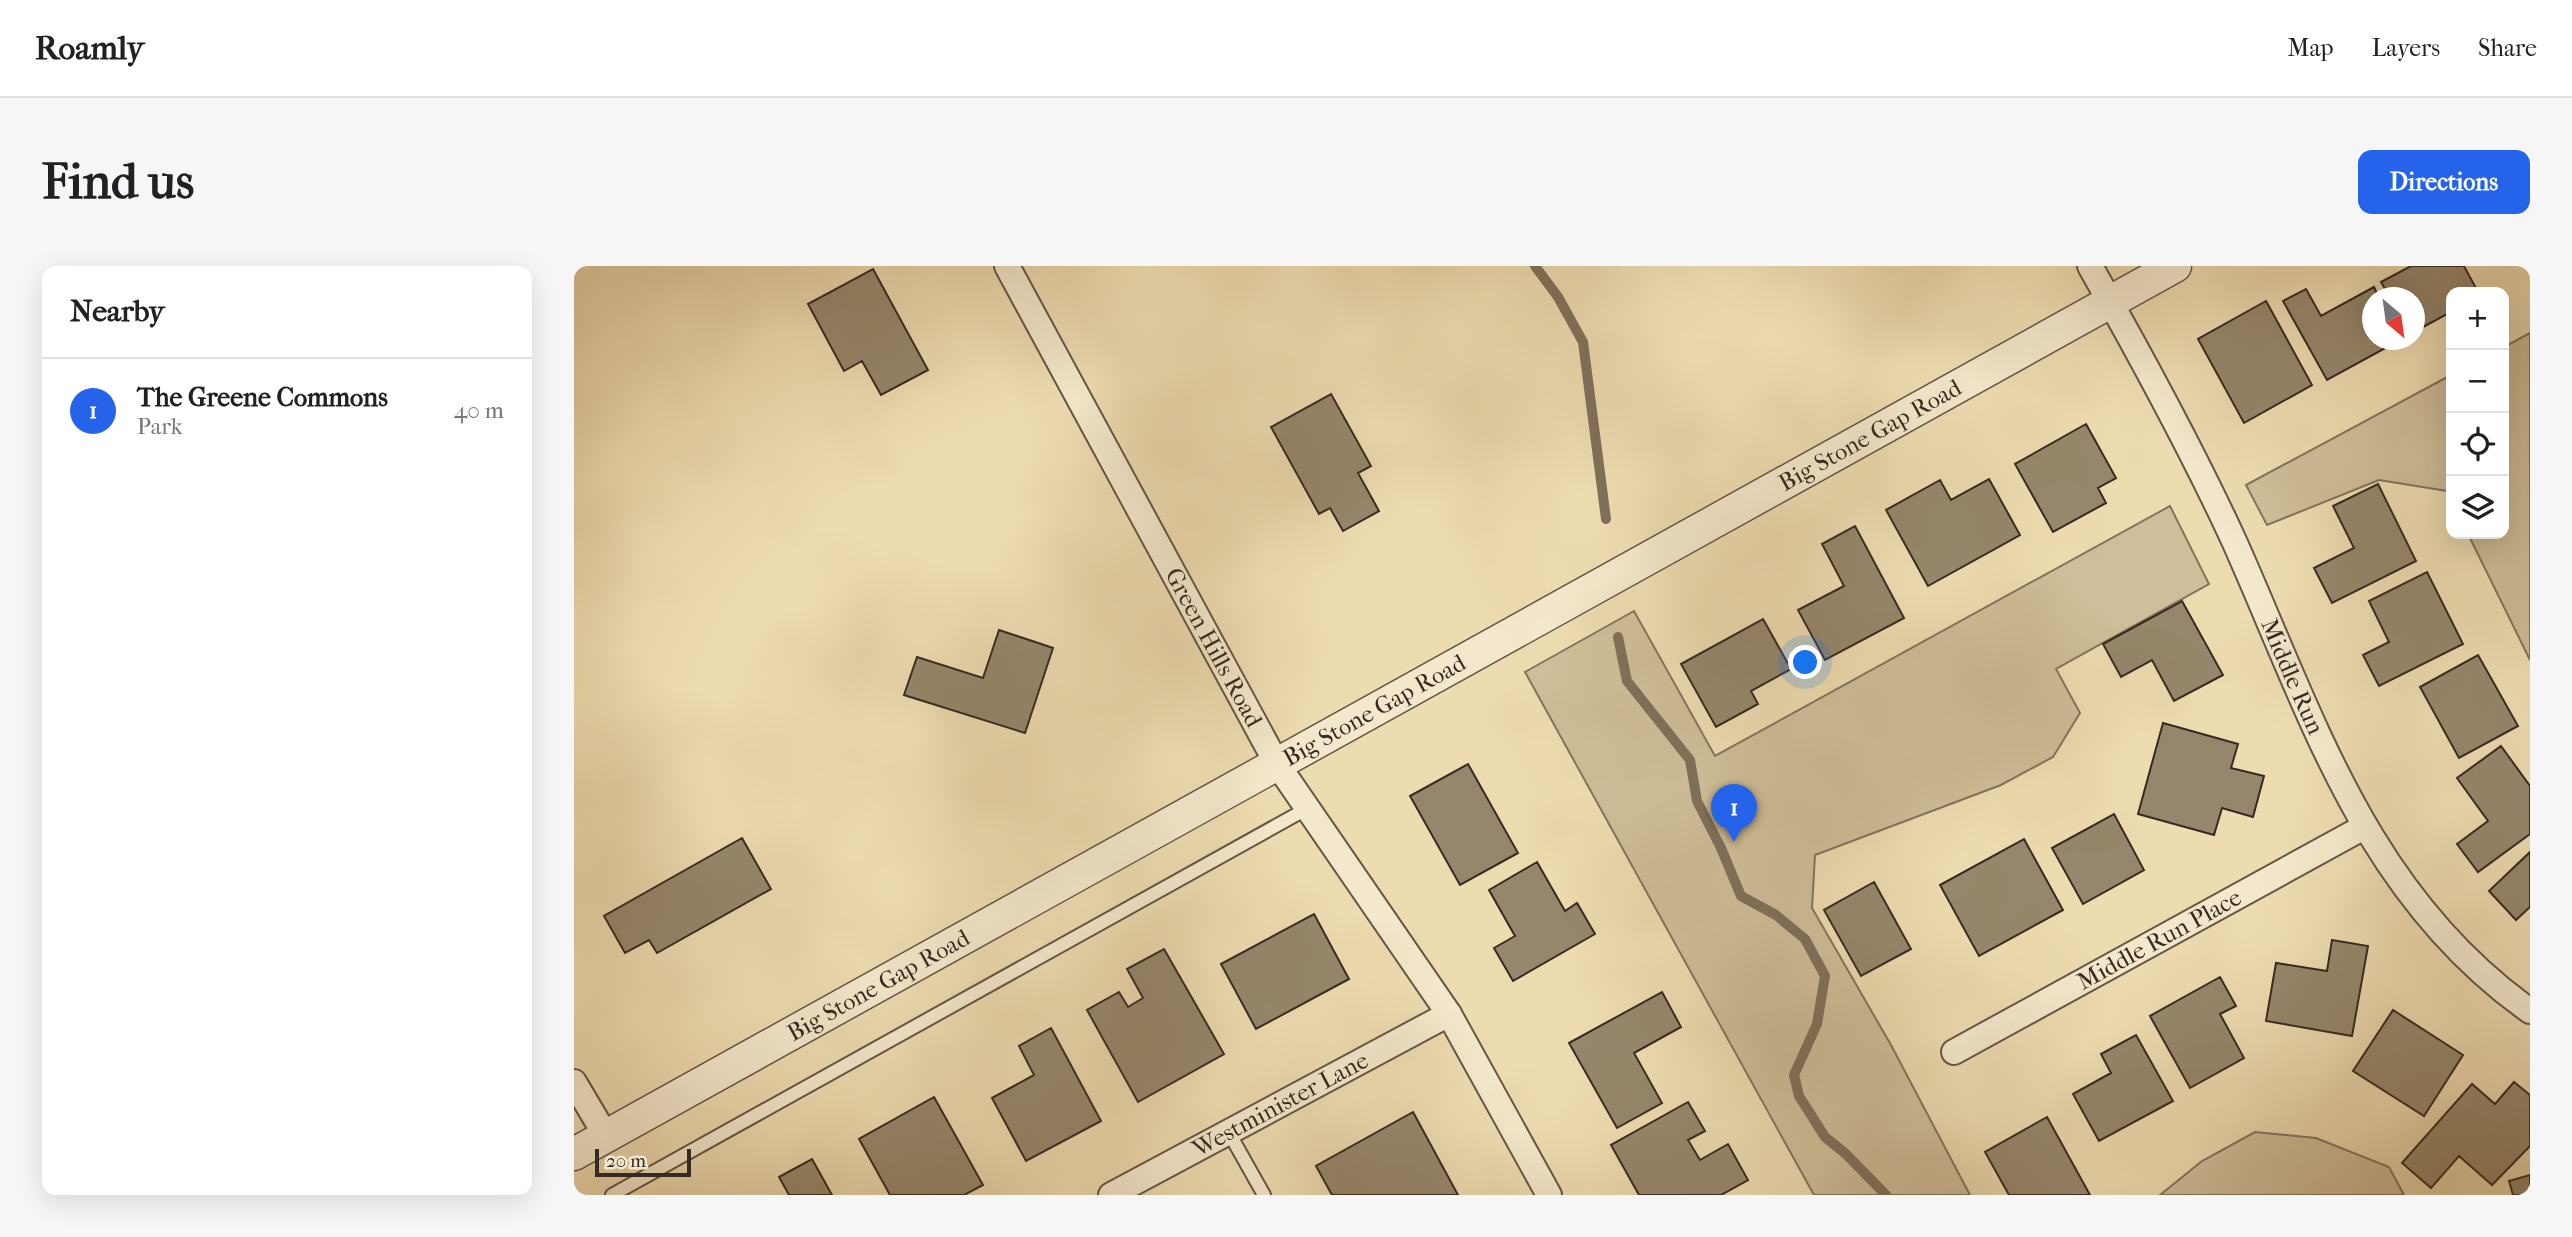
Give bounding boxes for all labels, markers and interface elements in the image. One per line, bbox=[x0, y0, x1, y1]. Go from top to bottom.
text: Roamly bbox=[35, 29, 144, 68]
text: Map bbox=[2288, 34, 2334, 62]
text: Layers bbox=[2372, 34, 2440, 62]
text: Share bbox=[2478, 34, 2537, 62]
button: Directions bbox=[2358, 150, 2530, 214]
text: Find us bbox=[42, 153, 194, 211]
north arrow bbox=[2362, 287, 2425, 350]
map controls bbox=[2446, 287, 2509, 539]
button: + bbox=[2446, 287, 2509, 350]
text: Nearby bbox=[70, 294, 165, 329]
button: − bbox=[2446, 350, 2509, 413]
street label: Big Stone Gap Road bbox=[1774, 373, 1967, 497]
text: The Greene Commons bbox=[137, 382, 388, 413]
text: 1 bbox=[89, 397, 97, 424]
text: 40 m bbox=[454, 397, 504, 424]
text: Park bbox=[137, 413, 183, 440]
button: locate bbox=[2446, 413, 2509, 476]
button: layers bbox=[2446, 476, 2509, 539]
street label: Green Hills Road bbox=[1159, 563, 1269, 733]
street label: Middle Run bbox=[2255, 615, 2330, 739]
your location bbox=[1788, 645, 1822, 679]
street label: Big Stone Gap Road bbox=[1278, 648, 1471, 772]
pin: 1 bbox=[1711, 784, 1757, 842]
street label: Middle Run Place bbox=[2072, 883, 2246, 996]
street label: Big Stone Gap Road bbox=[782, 923, 975, 1047]
street label: Westminister Lane bbox=[1187, 1046, 1373, 1163]
scale bar bbox=[595, 1146, 691, 1178]
text: 20 m bbox=[606, 1150, 646, 1172]

